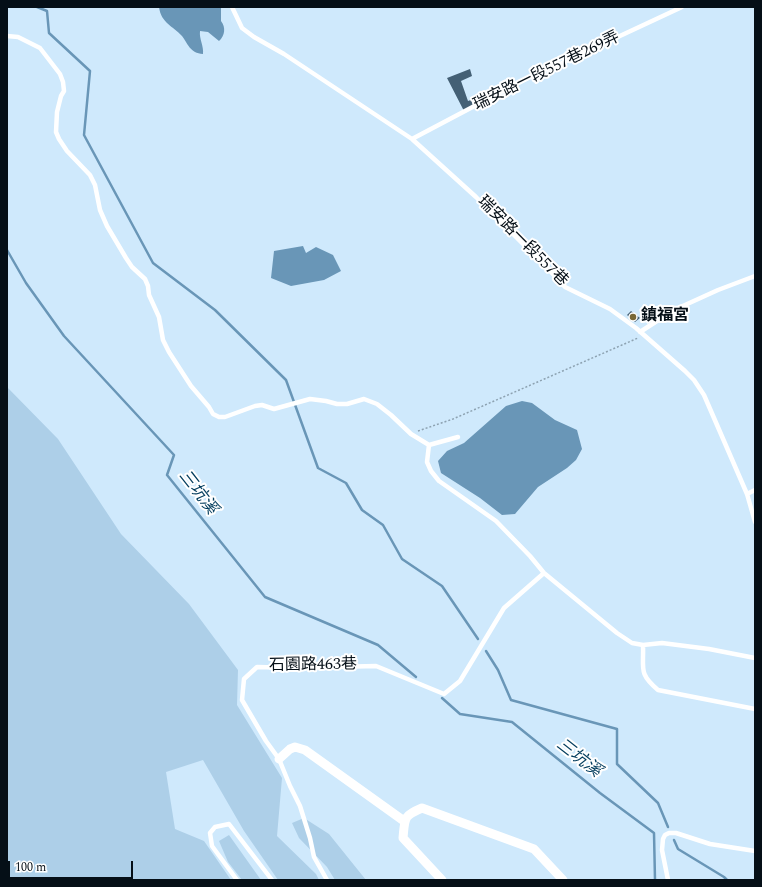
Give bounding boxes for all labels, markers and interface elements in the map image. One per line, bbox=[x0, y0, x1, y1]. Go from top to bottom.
street label: 瑞安路一段557巷269弄 bbox=[471, 28, 623, 116]
street label: 瑞安路一段557巷 bbox=[473, 193, 571, 291]
place label: 鎮福宮 bbox=[641, 307, 689, 327]
marker: 鎮福宮 bbox=[628, 312, 638, 322]
water label: 三坑溪 bbox=[173, 467, 221, 519]
street label: 石園路463巷 bbox=[269, 656, 357, 676]
water label: 三坑溪 bbox=[552, 735, 604, 783]
scale bar bbox=[10, 853, 135, 879]
text: 100 m bbox=[15, 858, 46, 877]

